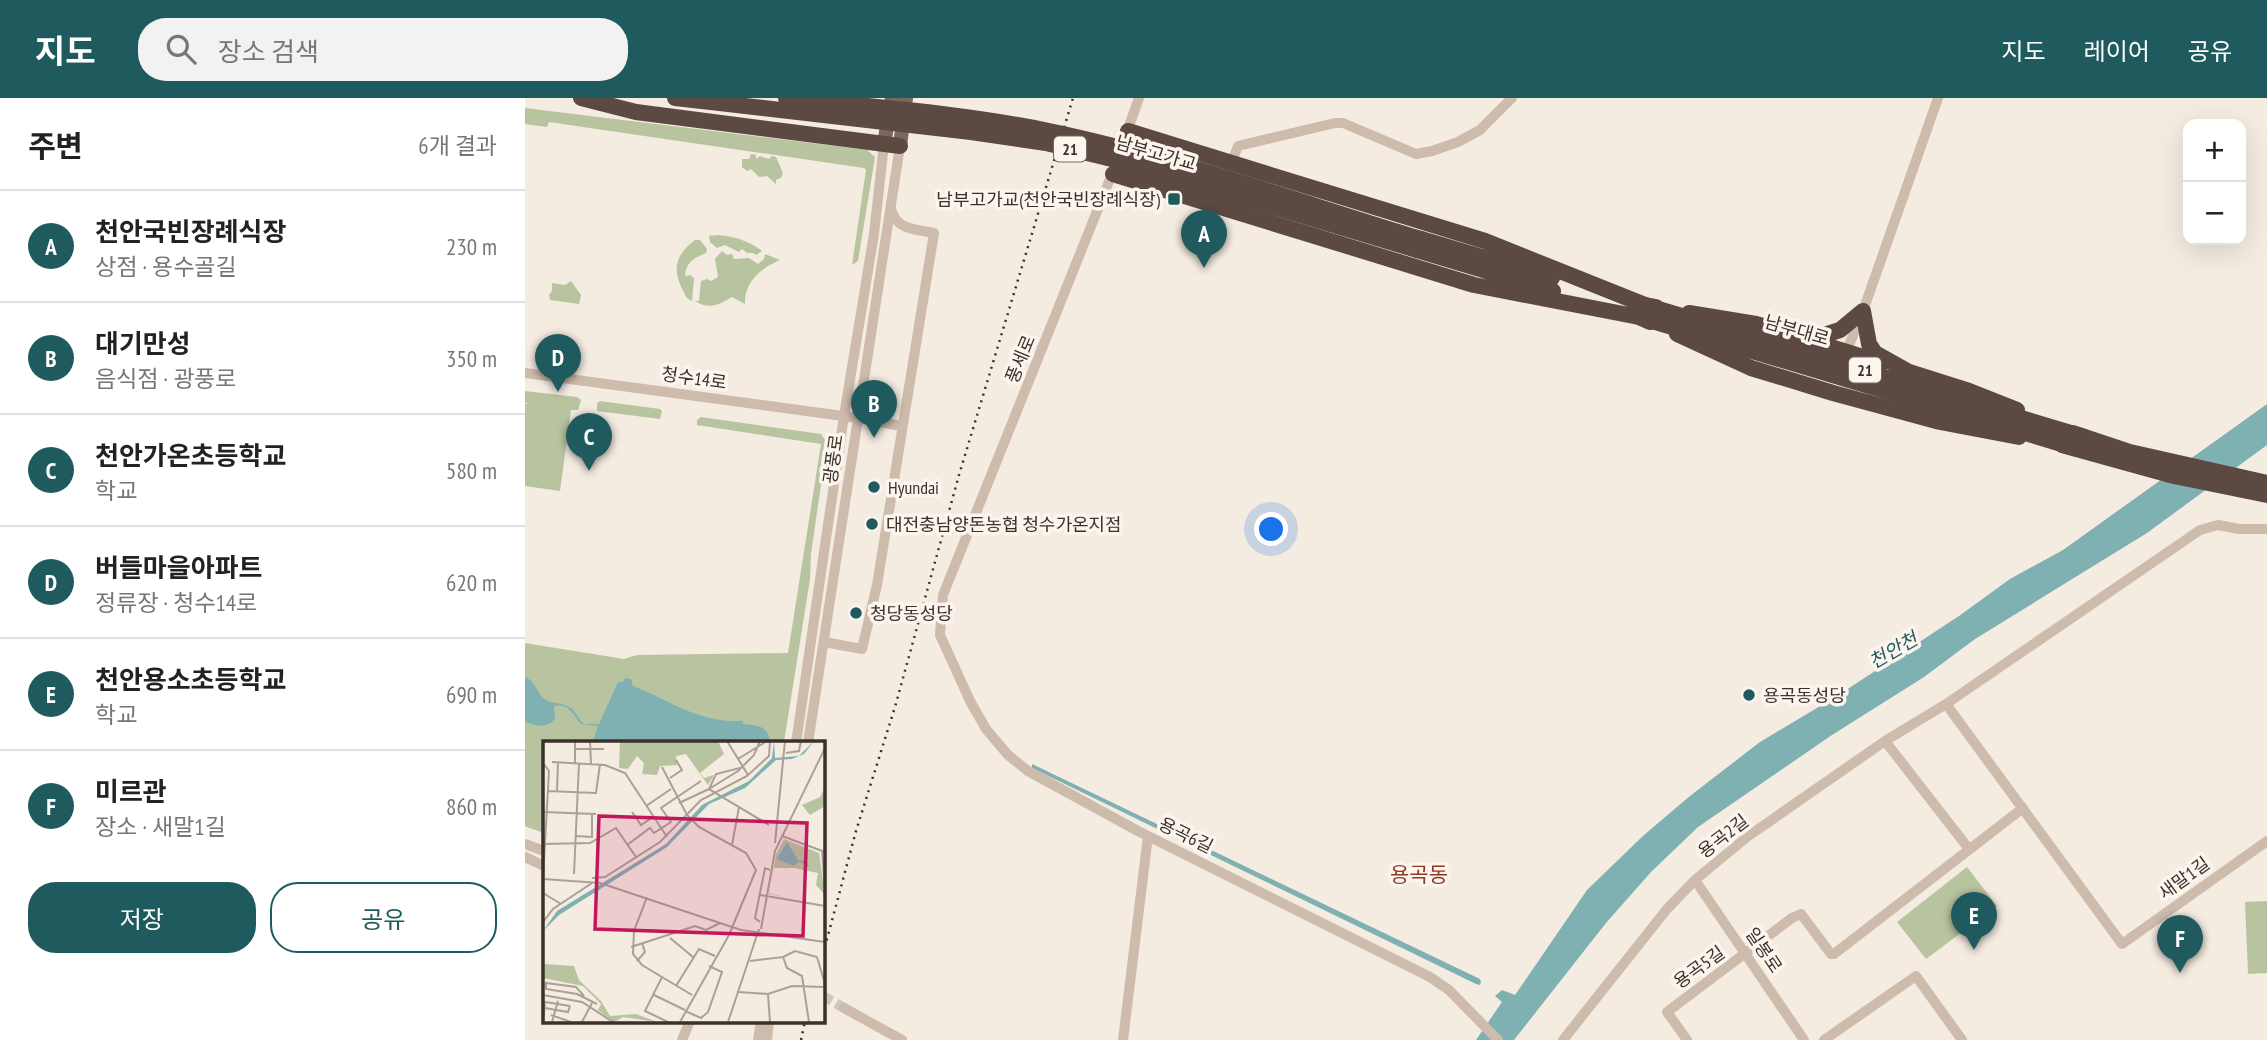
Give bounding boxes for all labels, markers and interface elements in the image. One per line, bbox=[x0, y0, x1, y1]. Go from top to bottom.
search box bbox=[138, 18, 628, 81]
text: 지도 bbox=[35, 29, 96, 72]
icon: search bbox=[162, 30, 200, 68]
text: 장소 검색 bbox=[218, 35, 319, 68]
text: 지도 bbox=[2001, 36, 2046, 67]
text: 레이어 bbox=[2084, 36, 2150, 67]
text: 공유 bbox=[2188, 36, 2232, 67]
map controls bbox=[2183, 119, 2246, 245]
button: + bbox=[2183, 119, 2246, 182]
text: 주변 bbox=[28, 126, 83, 165]
text: 6개 결과 bbox=[418, 131, 497, 160]
street label: 남부고가교 bbox=[1113, 131, 1199, 175]
road number: 21 bbox=[1054, 136, 1086, 162]
button: − bbox=[2183, 182, 2246, 245]
place label: 남부고가교(천안국빈장례식장) bbox=[936, 188, 1161, 211]
marker: 남부고가교(천안국빈장례식장) bbox=[1166, 191, 1182, 207]
pin: A bbox=[1181, 210, 1227, 268]
text: 천안국빈장례식장 bbox=[95, 215, 286, 248]
text: A bbox=[45, 232, 57, 261]
text: 230 m bbox=[446, 232, 497, 261]
text: 상점 · 용수골길 bbox=[95, 252, 237, 281]
street label: 남부대로 bbox=[1762, 310, 1832, 350]
text: 대기만성 bbox=[95, 327, 191, 360]
street label: 풍세로 bbox=[1000, 332, 1040, 386]
pin: D bbox=[535, 334, 581, 392]
text: B bbox=[45, 344, 57, 373]
text: 350 m bbox=[446, 344, 497, 373]
road number: 21 bbox=[1849, 358, 1881, 382]
street label: 청수14로 bbox=[660, 362, 728, 394]
text: 음식점 · 광풍로 bbox=[95, 364, 237, 393]
pin: B bbox=[851, 380, 897, 438]
pin: C bbox=[566, 413, 612, 471]
street label: 광풍로 bbox=[818, 433, 848, 485]
text: 천안가온초등학교 bbox=[95, 439, 286, 472]
text: C bbox=[46, 456, 56, 485]
text: 580 m bbox=[446, 456, 497, 485]
text: 학교 bbox=[95, 476, 137, 505]
place label: Hyundai bbox=[888, 476, 939, 499]
marker: Hyundai bbox=[866, 479, 882, 495]
your location bbox=[1254, 512, 1288, 546]
place label: 대전충남양돈농협 청수가온지점 bbox=[886, 513, 1122, 536]
marker: 대전충남양돈농협 청수가온지점 bbox=[864, 516, 880, 532]
text: 버들마을아파트 bbox=[95, 551, 262, 584]
text: D bbox=[45, 568, 57, 597]
text: 620 m bbox=[446, 568, 497, 597]
text: 정류장 · 청수14로 bbox=[95, 588, 257, 617]
place label: 청당동성당 bbox=[870, 602, 953, 625]
marker: 청당동성당 bbox=[848, 605, 864, 621]
water label: 천안천 bbox=[1864, 626, 1923, 674]
text: 천안용소초등학교 bbox=[95, 663, 286, 696]
text: E bbox=[46, 680, 56, 709]
text: 690 m bbox=[446, 680, 497, 709]
place label: 용곡동성당 bbox=[1763, 684, 1846, 707]
marker: 용곡동성당 bbox=[1741, 687, 1757, 703]
text: 학교 bbox=[95, 700, 137, 729]
inset map bbox=[543, 741, 824, 1023]
text: 미르관 bbox=[95, 775, 167, 808]
text: F bbox=[46, 792, 56, 821]
text: 860 m bbox=[446, 792, 497, 821]
street label: 용곡2길 bbox=[1693, 809, 1753, 863]
text: 장소 · 새말1길 bbox=[95, 812, 226, 841]
street label: 용곡6길 bbox=[1155, 812, 1217, 858]
street label: 새말1길 bbox=[2154, 852, 2214, 904]
district label: 용곡동 bbox=[1390, 861, 1448, 888]
button: 저장 bbox=[28, 882, 256, 953]
button: 공유 bbox=[270, 882, 497, 953]
pin: E bbox=[1951, 892, 1997, 950]
pin: F bbox=[2157, 915, 2203, 973]
street label: 일봉로 bbox=[1741, 923, 1787, 977]
street label: 용곡5길 bbox=[1669, 941, 1729, 993]

